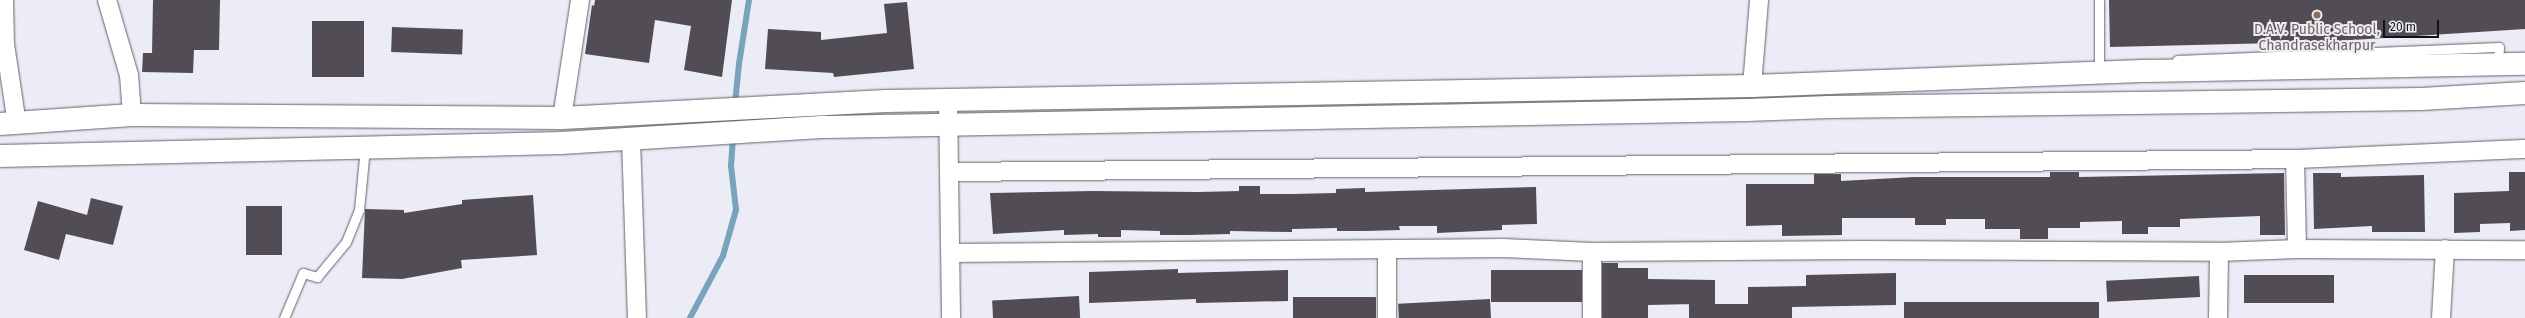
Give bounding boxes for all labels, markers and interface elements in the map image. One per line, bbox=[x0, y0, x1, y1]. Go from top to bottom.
marker: D.A.V. Public School, Chandrasekharpur bbox=[2312, 10, 2322, 20]
scale bar bbox=[2385, 12, 2441, 38]
text: 20 m bbox=[2390, 20, 2416, 34]
place label: D.A.V. Public School, Chandrasekharpur bbox=[2254, 22, 2380, 54]

